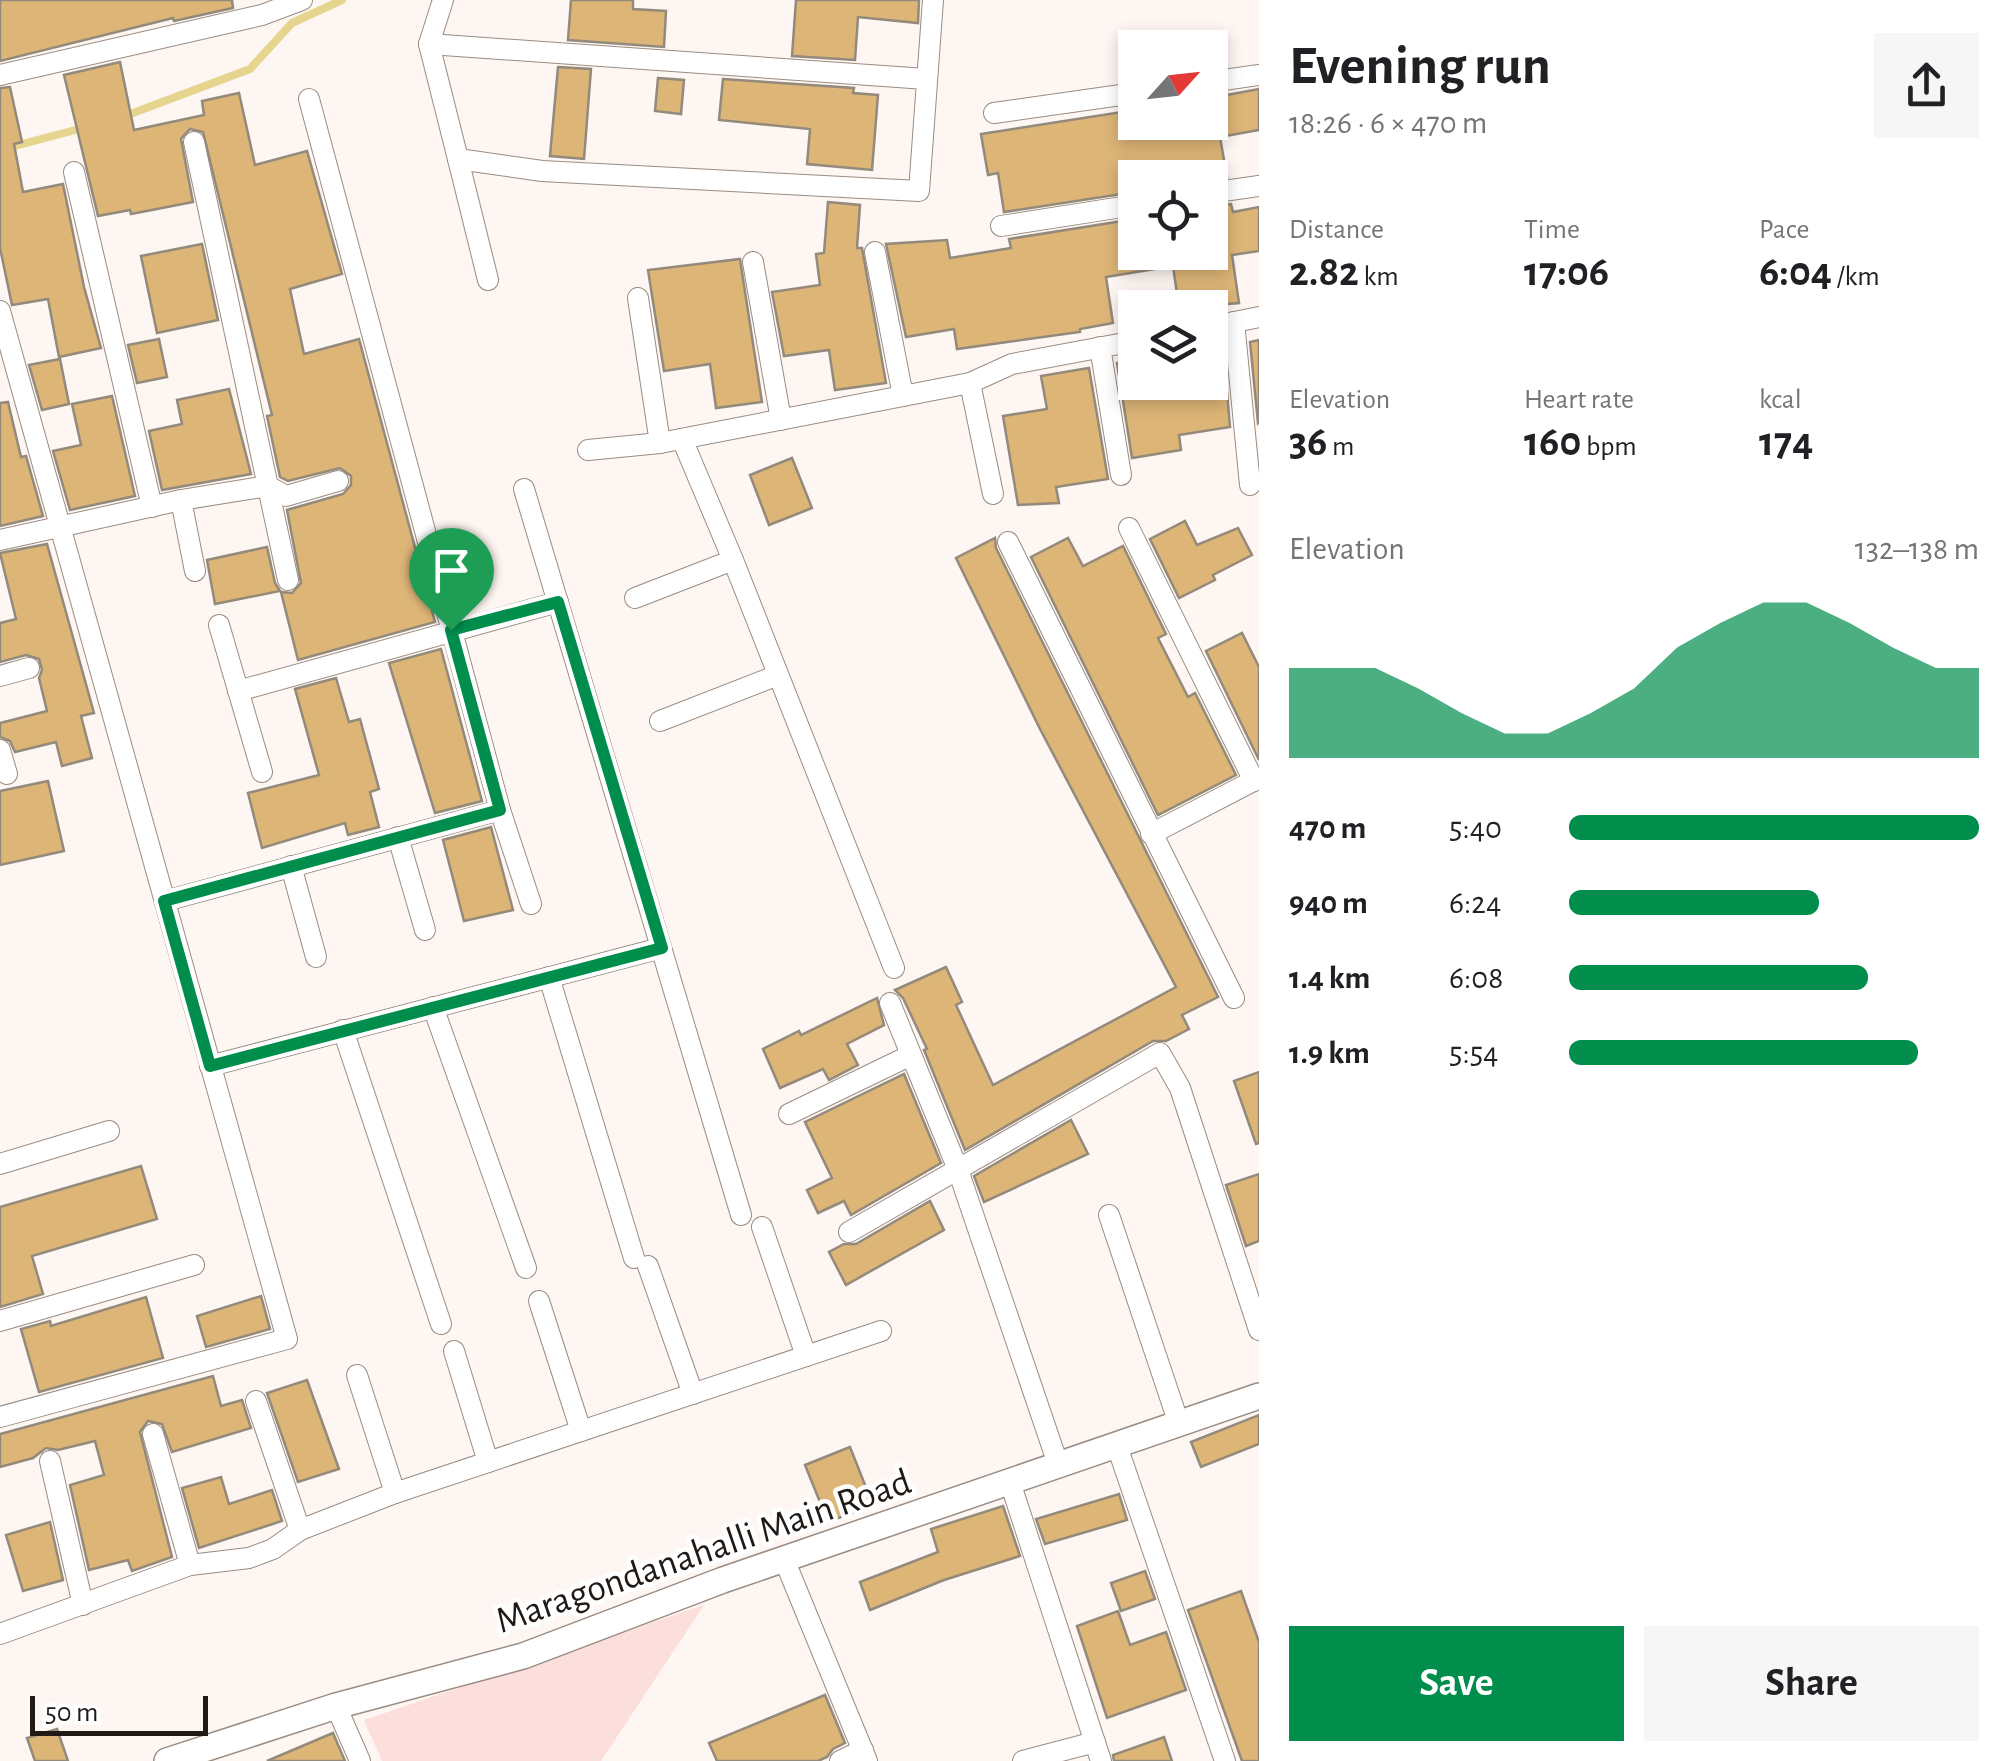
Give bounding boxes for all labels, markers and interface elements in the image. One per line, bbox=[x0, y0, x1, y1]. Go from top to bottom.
north arrow bbox=[1118, 30, 1228, 140]
map controls bbox=[1118, 30, 1228, 400]
button: share bbox=[1874, 33, 1979, 138]
text: Evening run bbox=[1289, 39, 1551, 94]
text: 18:26 · 6 × 470 m bbox=[1289, 107, 1487, 139]
button: locate bbox=[1118, 160, 1228, 270]
text: Distance bbox=[1289, 216, 1384, 244]
text: Time bbox=[1524, 216, 1580, 244]
text: Pace bbox=[1759, 216, 1809, 244]
text: 2.82 bbox=[1289, 251, 1359, 293]
text: 17:06 bbox=[1524, 251, 1609, 293]
text: 6:04 bbox=[1759, 251, 1832, 293]
text: km bbox=[1359, 263, 1399, 291]
text: /km bbox=[1832, 263, 1880, 291]
button: layers bbox=[1118, 290, 1228, 400]
text: Elevation bbox=[1289, 386, 1390, 414]
text: Heart rate bbox=[1524, 386, 1634, 414]
text: kcal bbox=[1759, 386, 1802, 414]
text: 36 bbox=[1289, 421, 1327, 463]
text: 160 bbox=[1524, 421, 1581, 463]
text: 174 bbox=[1759, 421, 1813, 463]
text: m bbox=[1327, 433, 1354, 461]
text: bpm bbox=[1581, 433, 1637, 461]
pin bbox=[409, 528, 494, 631]
text: Elevation bbox=[1289, 533, 1405, 565]
text: 132–138 m bbox=[1855, 533, 1979, 565]
icon: arrive bbox=[424, 543, 479, 598]
text: 470 m bbox=[1289, 812, 1366, 844]
text: 5:40 bbox=[1449, 812, 1502, 844]
text: 940 m bbox=[1289, 887, 1368, 919]
text: 6:24 bbox=[1449, 887, 1501, 919]
text: 1.4 km bbox=[1289, 962, 1370, 994]
text: 6:08 bbox=[1449, 962, 1503, 994]
text: 1.9 km bbox=[1289, 1037, 1370, 1069]
text: 5:54 bbox=[1449, 1037, 1498, 1069]
street label: Maragondanahalli Main Road bbox=[491, 1463, 916, 1641]
button: Save bbox=[1289, 1626, 1624, 1741]
button: Share bbox=[1644, 1626, 1979, 1741]
scale bar bbox=[30, 1691, 208, 1736]
text: 50 m bbox=[45, 1699, 99, 1727]

